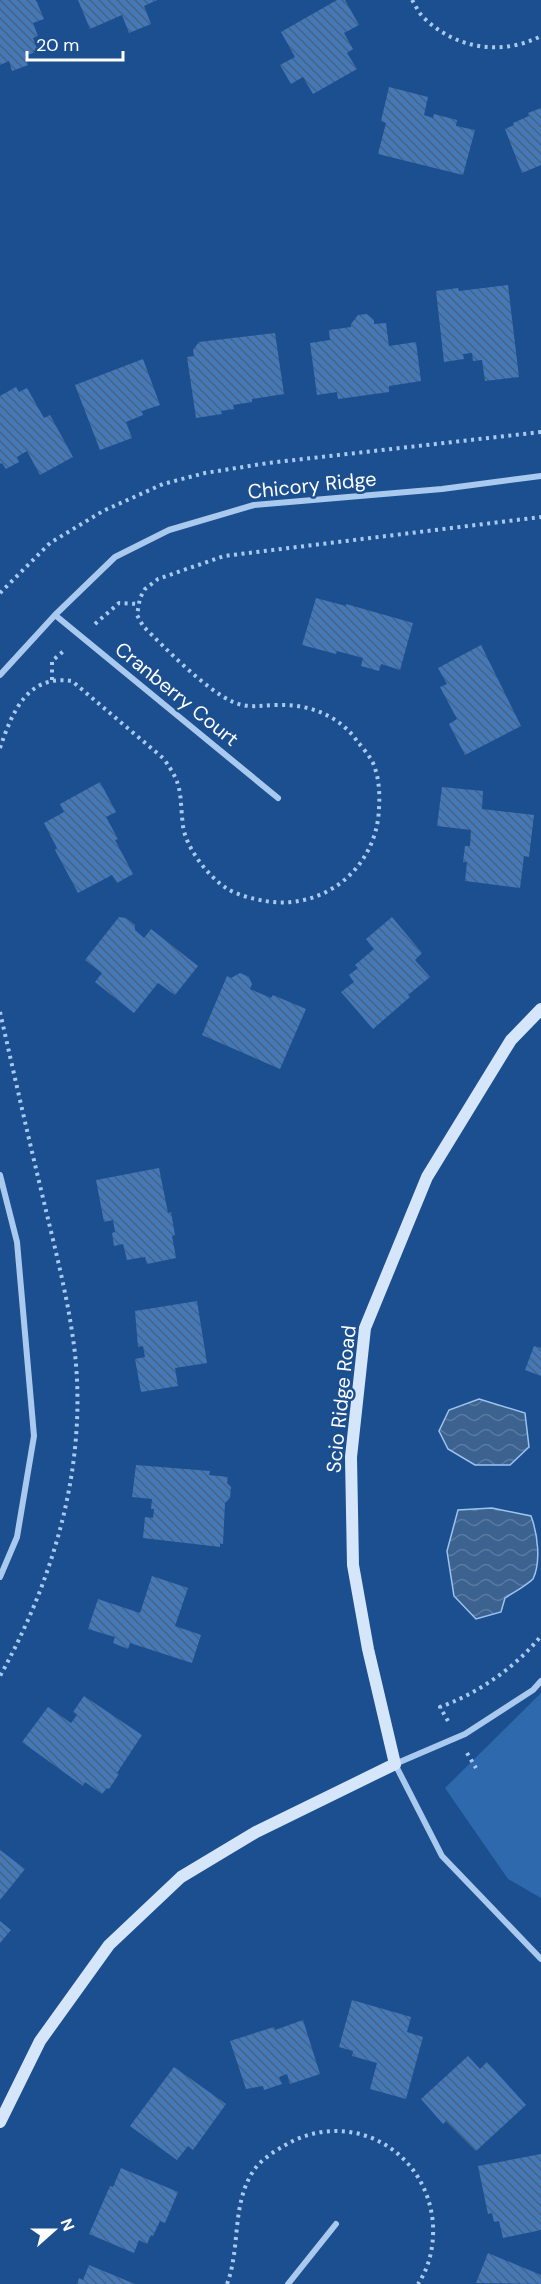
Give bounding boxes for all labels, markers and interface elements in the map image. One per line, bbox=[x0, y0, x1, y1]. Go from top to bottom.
scale bar bbox=[27, 24, 123, 62]
text: 20 m bbox=[36, 33, 79, 57]
street label: Chicory Ridge bbox=[246, 465, 378, 505]
street label: Cranberry Court bbox=[110, 636, 244, 752]
street label: Scio Ridge Road bbox=[320, 1324, 362, 1474]
north arrow bbox=[24, 2200, 84, 2260]
text: N bbox=[56, 2216, 79, 2234]

